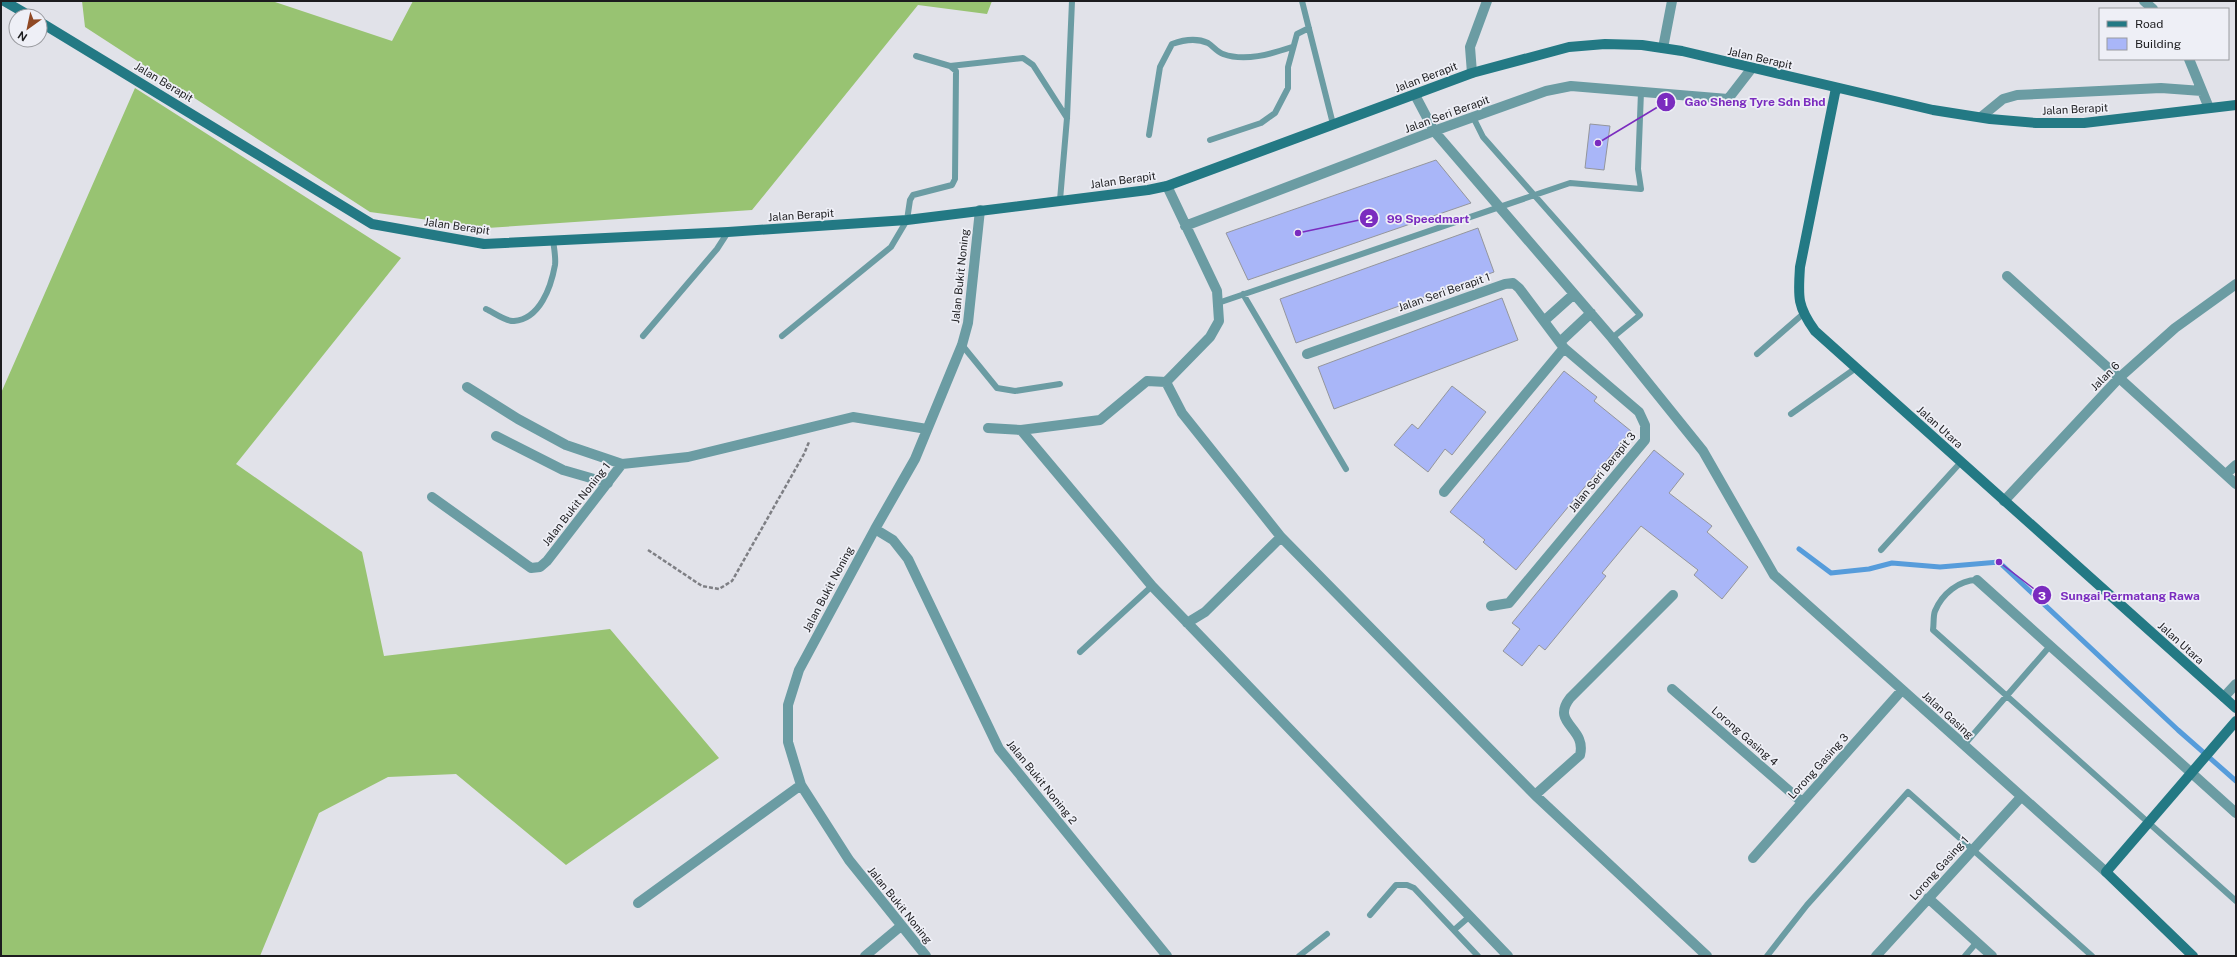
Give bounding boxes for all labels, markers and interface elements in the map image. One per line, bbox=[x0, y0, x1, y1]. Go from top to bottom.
north arrow bbox=[8, 8, 48, 48]
legend bbox=[2099, 8, 2229, 60]
text: Road bbox=[2135, 17, 2163, 31]
text: N bbox=[16, 29, 29, 44]
text: Building bbox=[2135, 37, 2181, 51]
street label: Jalan Berapit bbox=[1726, 45, 1794, 71]
street label: Jalan Berapit bbox=[133, 60, 195, 104]
street label: Jalan Berapit bbox=[1393, 60, 1459, 94]
callout: Gao Sheng Tyre Sdn Bhd bbox=[1656, 90, 1834, 114]
street label: Jalan Seri Berapit bbox=[1403, 93, 1491, 135]
text: 1 bbox=[1663, 95, 1669, 109]
text: Gao Sheng Tyre Sdn Bhd bbox=[1684, 95, 1826, 109]
street label: Jalan Berapit bbox=[2042, 101, 2108, 117]
street label: Jalan Berapit bbox=[1089, 169, 1157, 191]
callout: 99 Speedmart bbox=[1359, 206, 1478, 230]
street label: Jalan Berapit bbox=[768, 207, 834, 223]
text: 2 bbox=[1365, 212, 1373, 226]
text: 99 Speedmart bbox=[1387, 212, 1469, 226]
street label: Jalan Berapit bbox=[423, 215, 491, 237]
street label: Jalan Bukit Noning bbox=[949, 228, 971, 324]
street label: Jalan Seri Berapit 1 bbox=[1396, 271, 1492, 313]
street label: Jalan 6 bbox=[2088, 359, 2122, 393]
street label: Jalan Utara bbox=[1915, 403, 1965, 451]
street label: Jalan Seri Berapit 3 bbox=[1566, 430, 1638, 514]
street label: Jalan Bukit Noning 1 bbox=[540, 460, 612, 548]
street label: Jalan Bukit Noning bbox=[800, 544, 856, 634]
callout: Sungai Permatang Rawa bbox=[2032, 583, 2207, 607]
text: 3 bbox=[2038, 589, 2046, 603]
text: Sungai Permatang Rawa bbox=[2060, 589, 2200, 603]
street label: Jalan Utara bbox=[2156, 619, 2206, 667]
street label: Jalan Gasing bbox=[1920, 689, 1976, 741]
street label: Lorong Gasing 4 bbox=[1709, 704, 1781, 768]
street label: Lorong Gasing 3 bbox=[1785, 731, 1851, 801]
street label: Jalan Bukit Noning 2 bbox=[1004, 738, 1080, 827]
street label: Lorong Gasing 1 bbox=[1907, 834, 1971, 902]
street label: Jalan Bukit Noning bbox=[865, 864, 935, 946]

